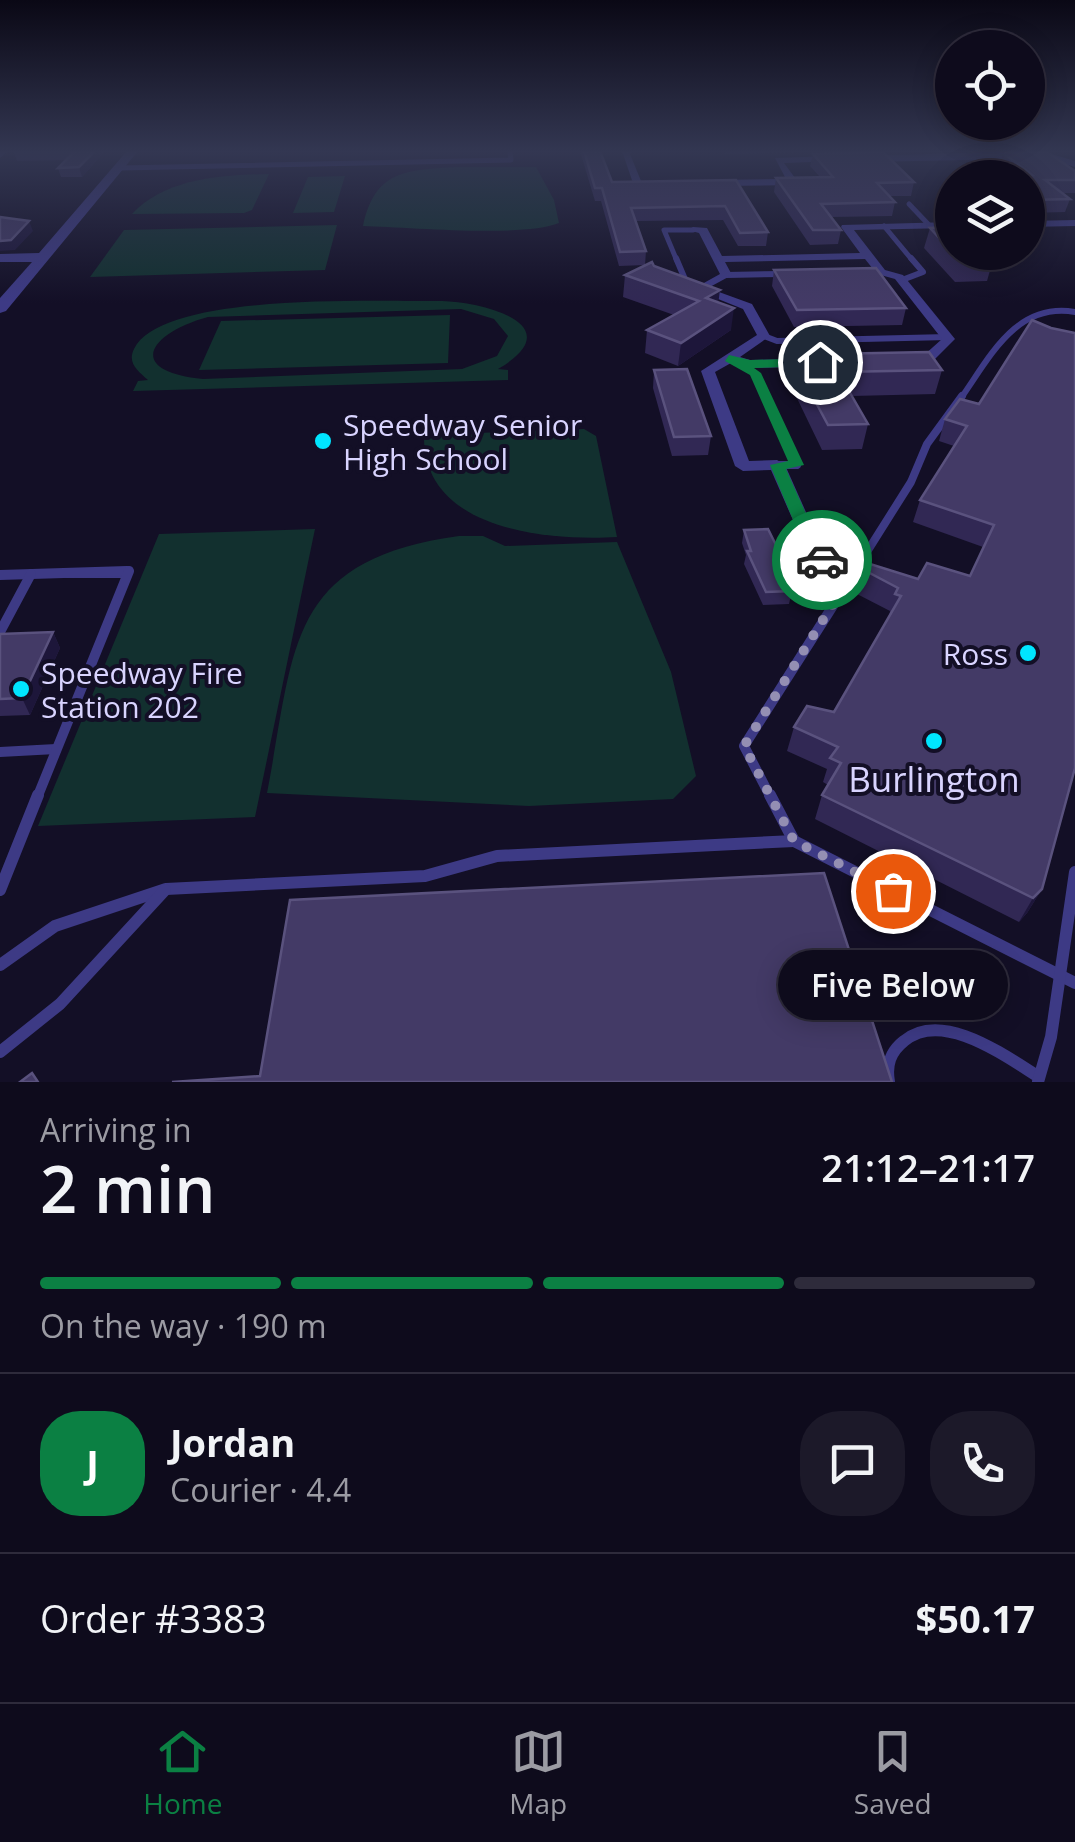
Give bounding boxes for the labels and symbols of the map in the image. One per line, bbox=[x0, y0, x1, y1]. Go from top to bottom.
pin bbox=[778, 320, 863, 405]
place label: Speedway Senior High School bbox=[343, 404, 582, 479]
marker: Speedway Senior High School bbox=[312, 430, 334, 452]
courier bbox=[772, 510, 872, 610]
place label: Ross bbox=[943, 633, 1008, 674]
marker: Ross bbox=[1017, 642, 1039, 664]
place label: Speedway Fire Station 202 bbox=[41, 652, 243, 727]
marker: Speedway Fire Station 202 bbox=[10, 678, 32, 700]
marker: Burlington bbox=[923, 730, 945, 752]
place label: Burlington bbox=[848, 755, 1020, 802]
pin bbox=[851, 849, 936, 934]
callout: Five Below bbox=[778, 951, 1008, 1021]

